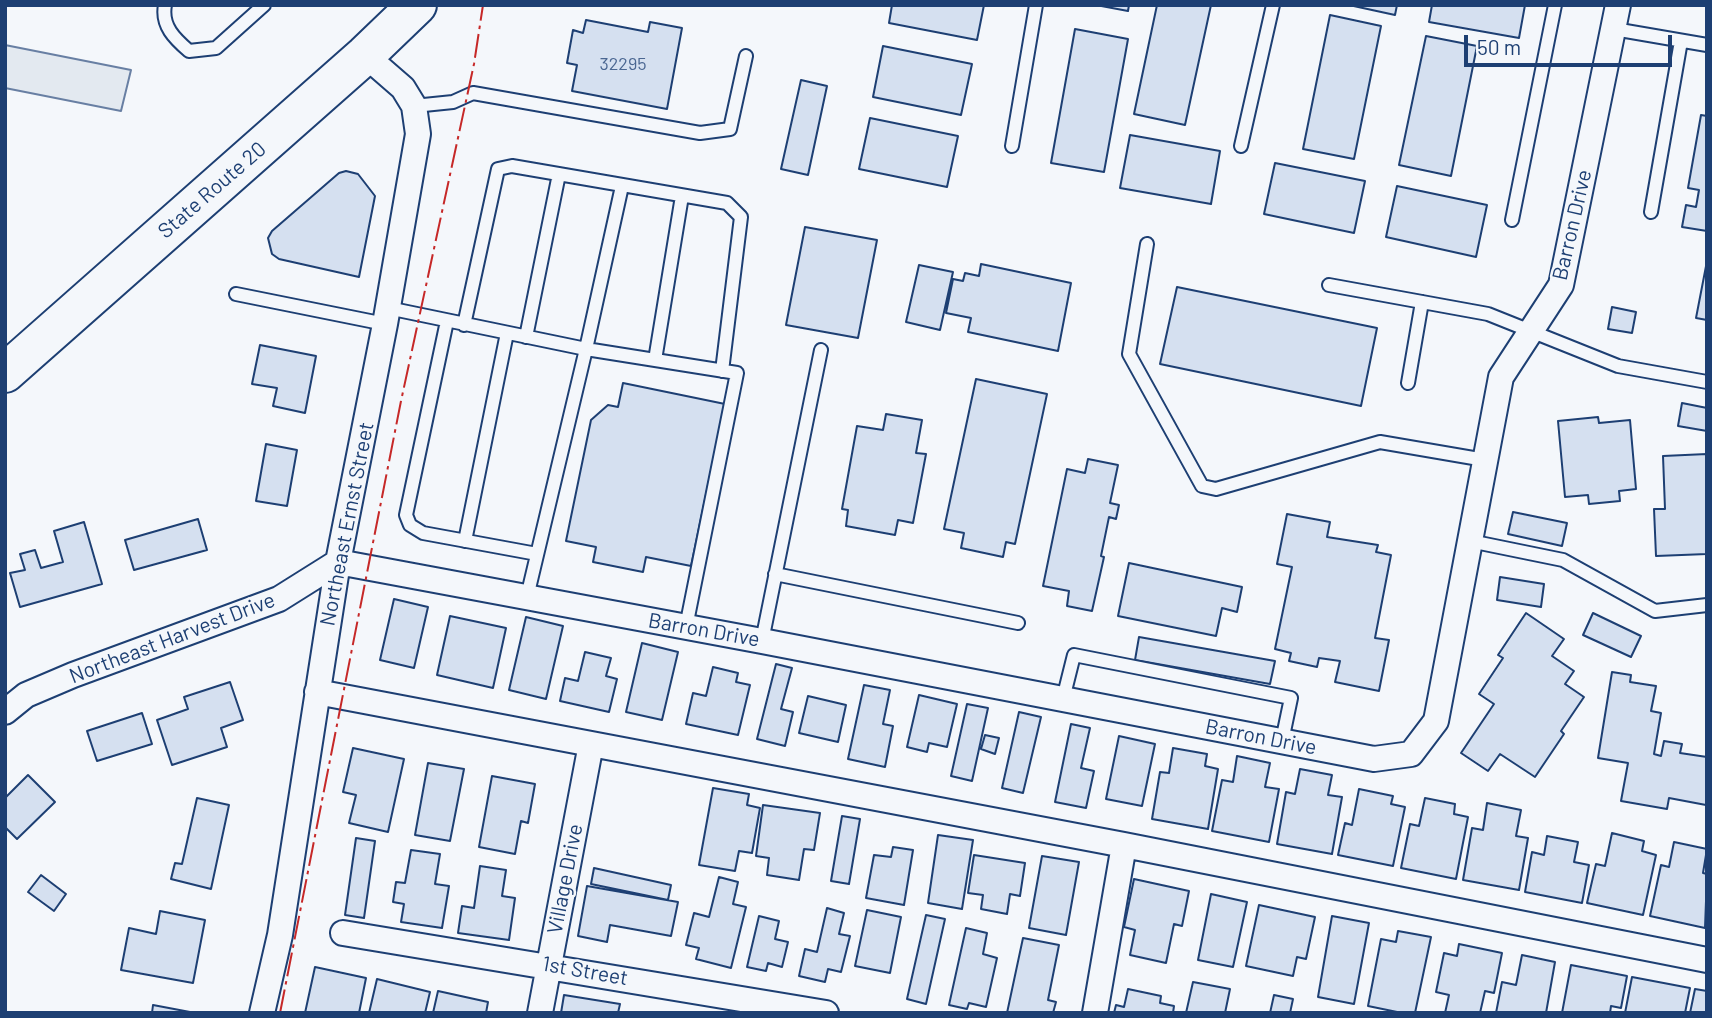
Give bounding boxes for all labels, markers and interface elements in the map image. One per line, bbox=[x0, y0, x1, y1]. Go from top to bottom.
scale bar bbox=[1467, 21, 1675, 65]
text: 50 m bbox=[1477, 34, 1521, 59]
house number: 32295 bbox=[599, 53, 647, 75]
street label: State Route 20 bbox=[153, 136, 271, 244]
street label: Barron Drive bbox=[1547, 167, 1597, 283]
street label: Northeast Ernst Street bbox=[315, 420, 379, 628]
street label: Northeast Harvest Drive bbox=[66, 587, 278, 689]
street label: Barron Drive bbox=[646, 608, 762, 652]
street label: Barron Drive bbox=[1203, 714, 1319, 760]
street label: Village Drive bbox=[542, 822, 588, 936]
street label: 1st Street bbox=[540, 951, 630, 991]

